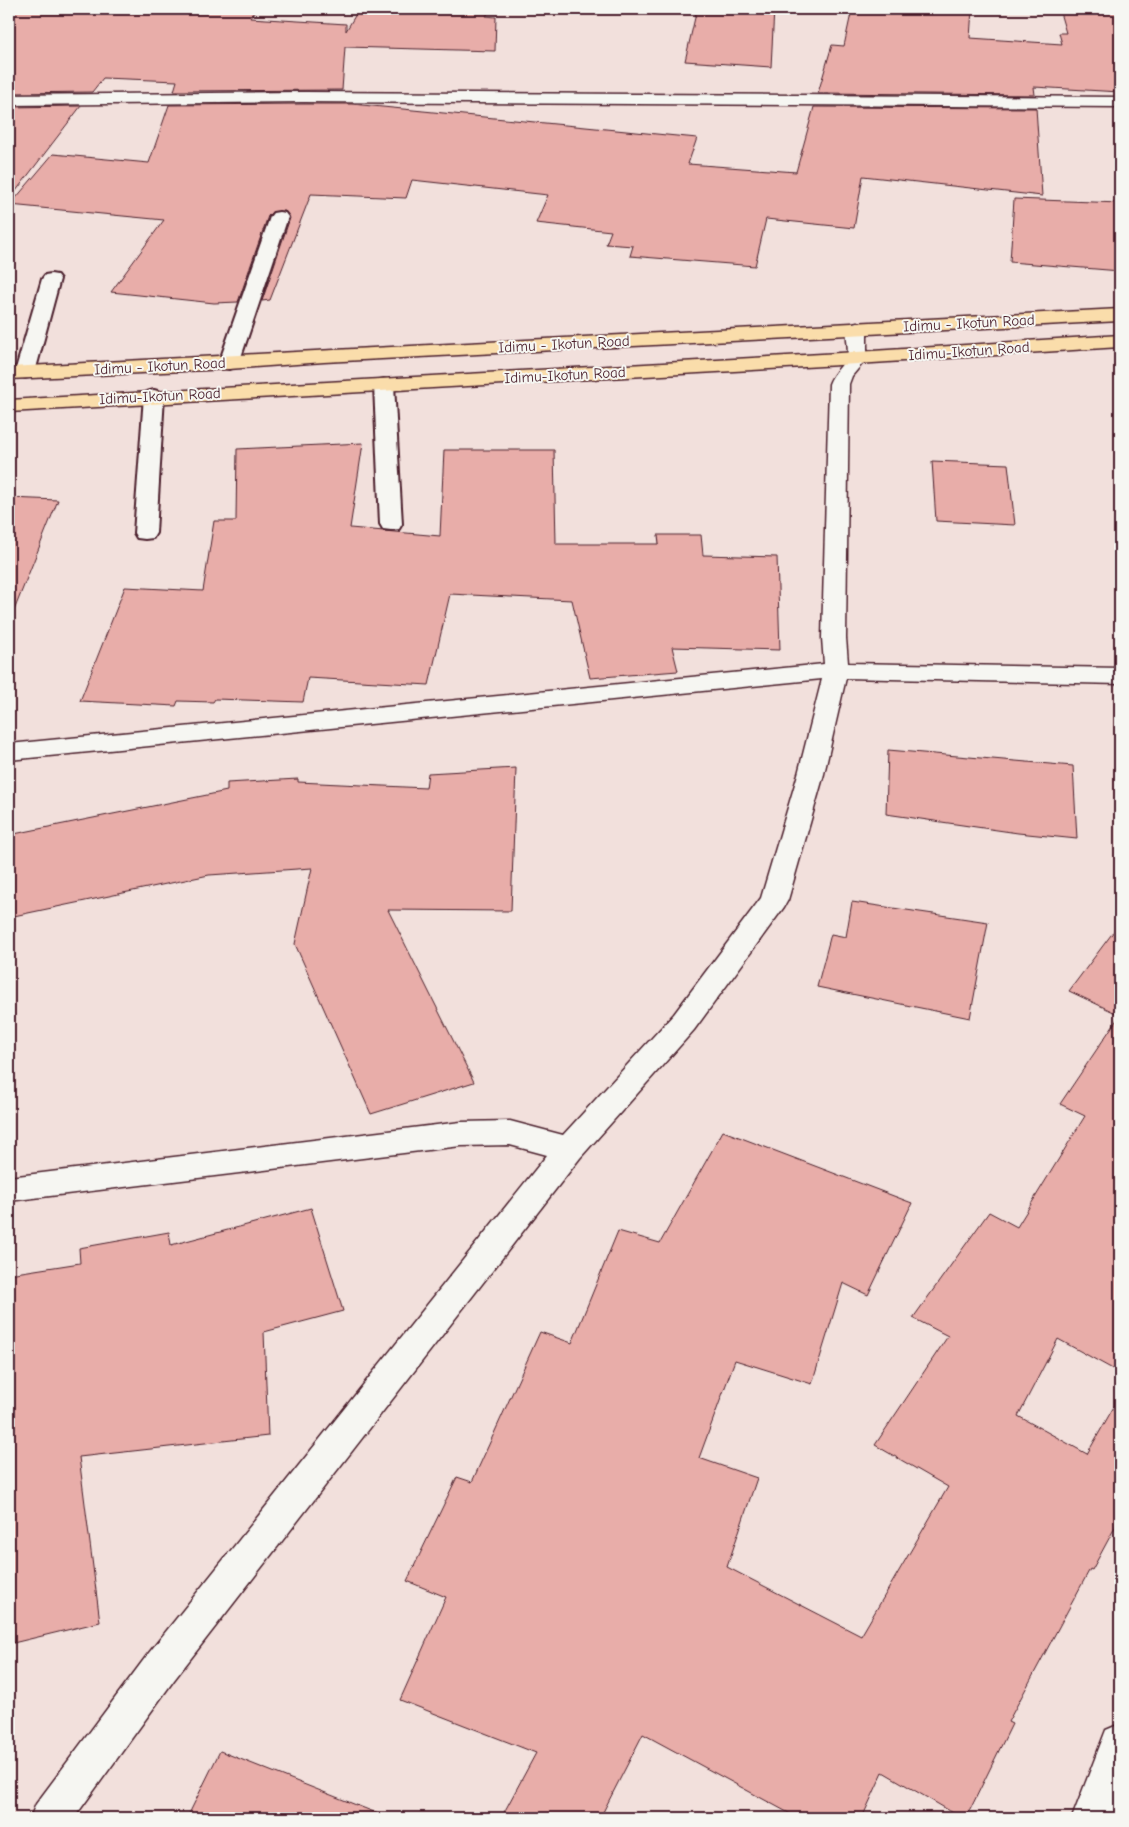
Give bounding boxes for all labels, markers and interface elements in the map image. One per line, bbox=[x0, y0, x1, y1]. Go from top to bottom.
street label: Idimu - Ikotun Road bbox=[903, 311, 1035, 335]
street label: Idimu - Ikotun Road bbox=[498, 332, 630, 356]
street label: Idimu-Ikotun Road bbox=[908, 338, 1030, 364]
street label: Idimu - Ikotun Road bbox=[94, 354, 226, 378]
street label: Idimu-Ikotun Road bbox=[504, 363, 626, 387]
street label: Idimu-Ikotun Road bbox=[99, 384, 221, 408]

